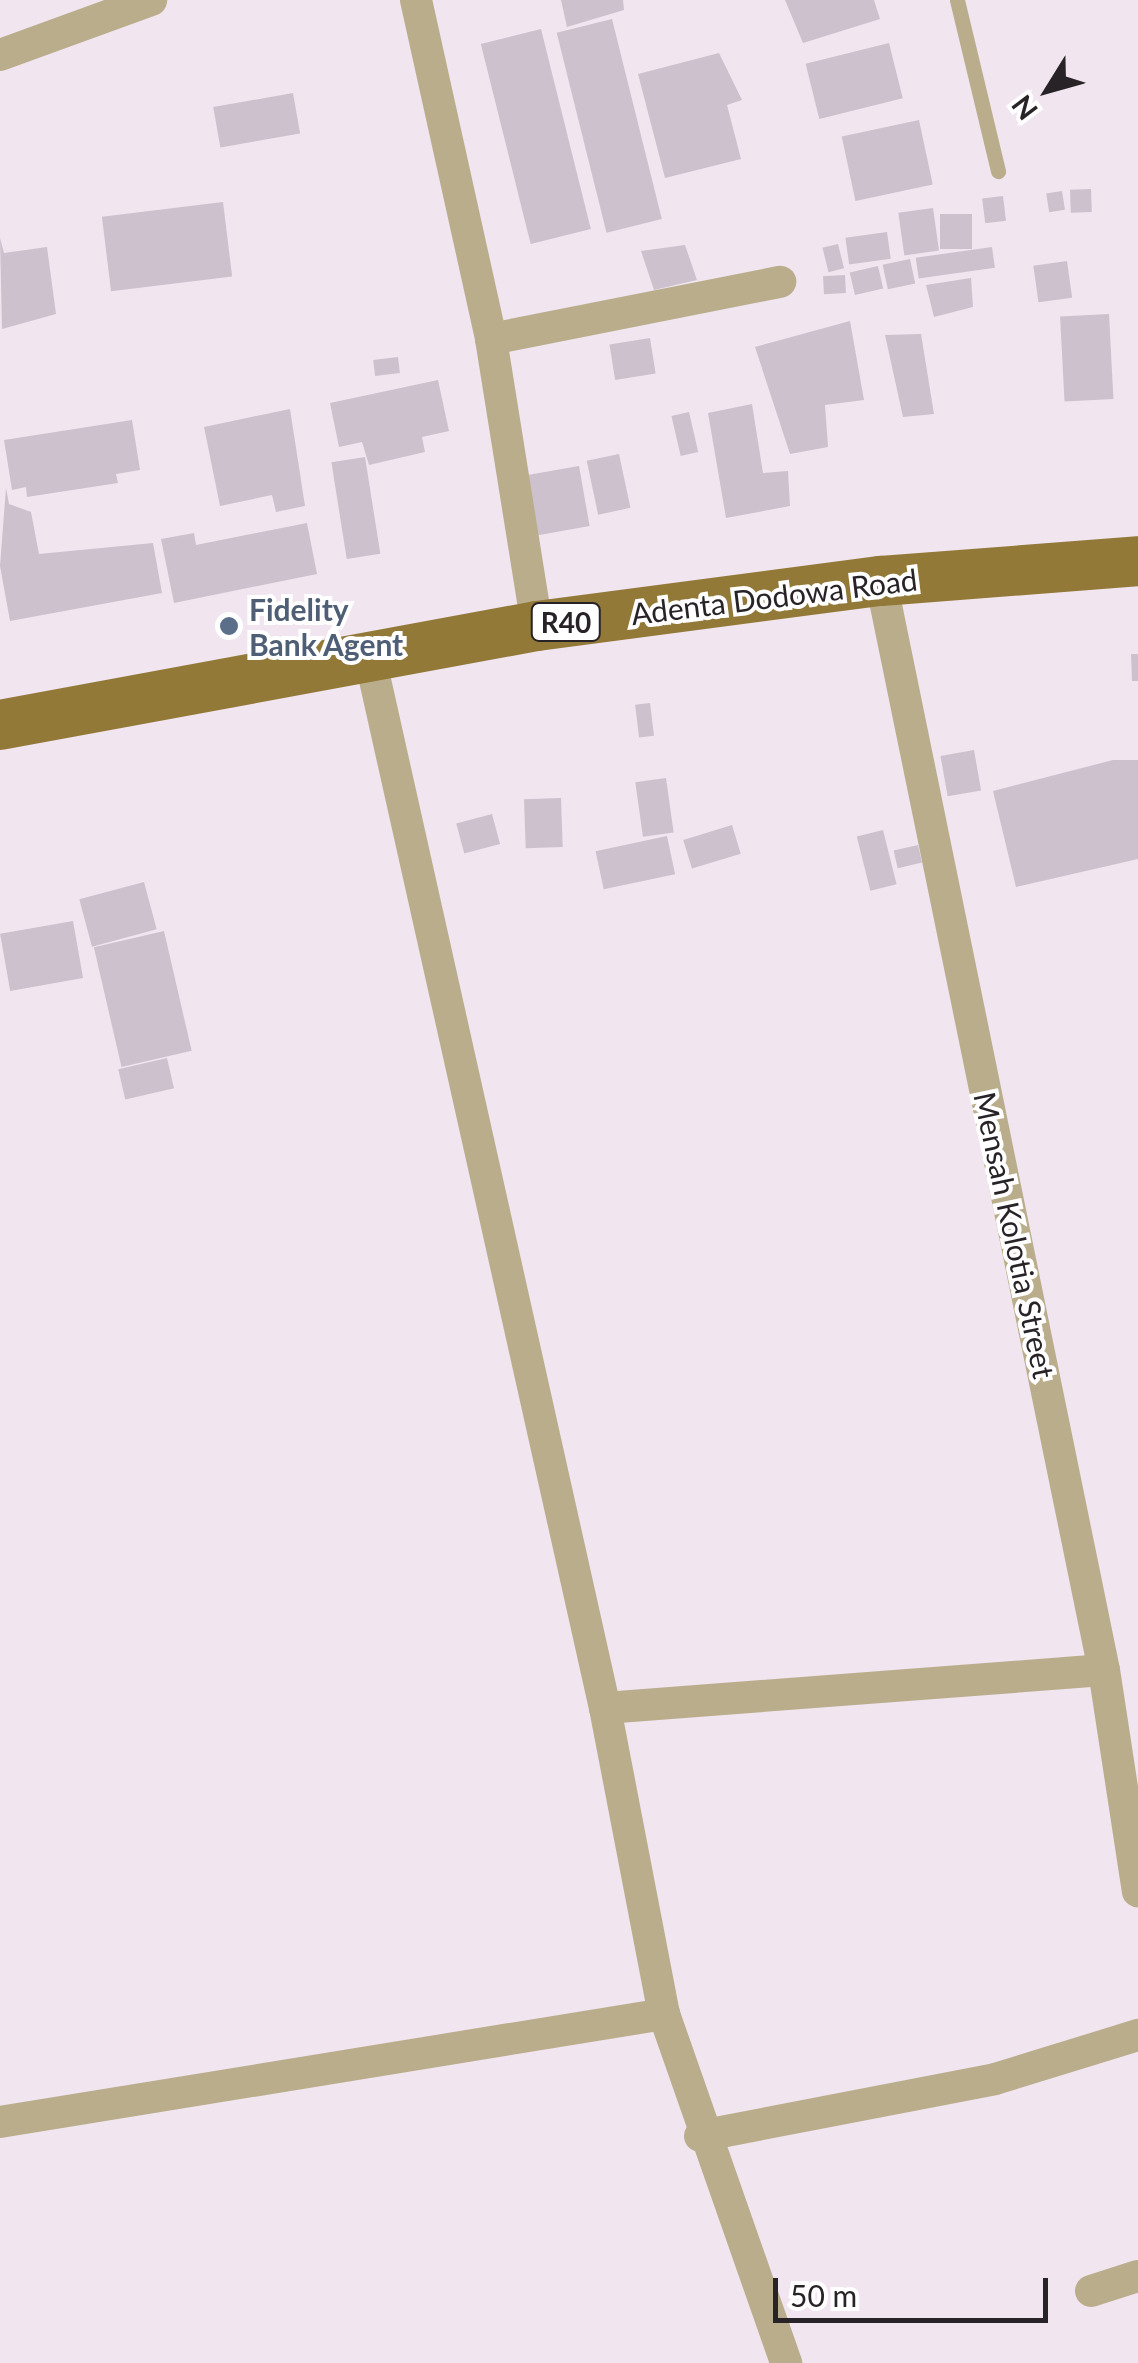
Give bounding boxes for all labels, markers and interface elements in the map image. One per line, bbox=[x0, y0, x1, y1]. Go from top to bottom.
north arrow bbox=[998, 40, 1098, 140]
text: N bbox=[1004, 89, 1044, 127]
street label: Adenta Dodowa Road bbox=[629, 561, 919, 631]
place label: Fidelity Bank Agent bbox=[249, 591, 404, 662]
road number: R40 bbox=[528, 599, 604, 645]
marker: Fidelity Bank Agent bbox=[218, 615, 240, 637]
street label: Mensah Kolotia Street bbox=[967, 1088, 1063, 1382]
scale bar bbox=[778, 2258, 1053, 2320]
text: 50 m bbox=[790, 2277, 857, 2313]

